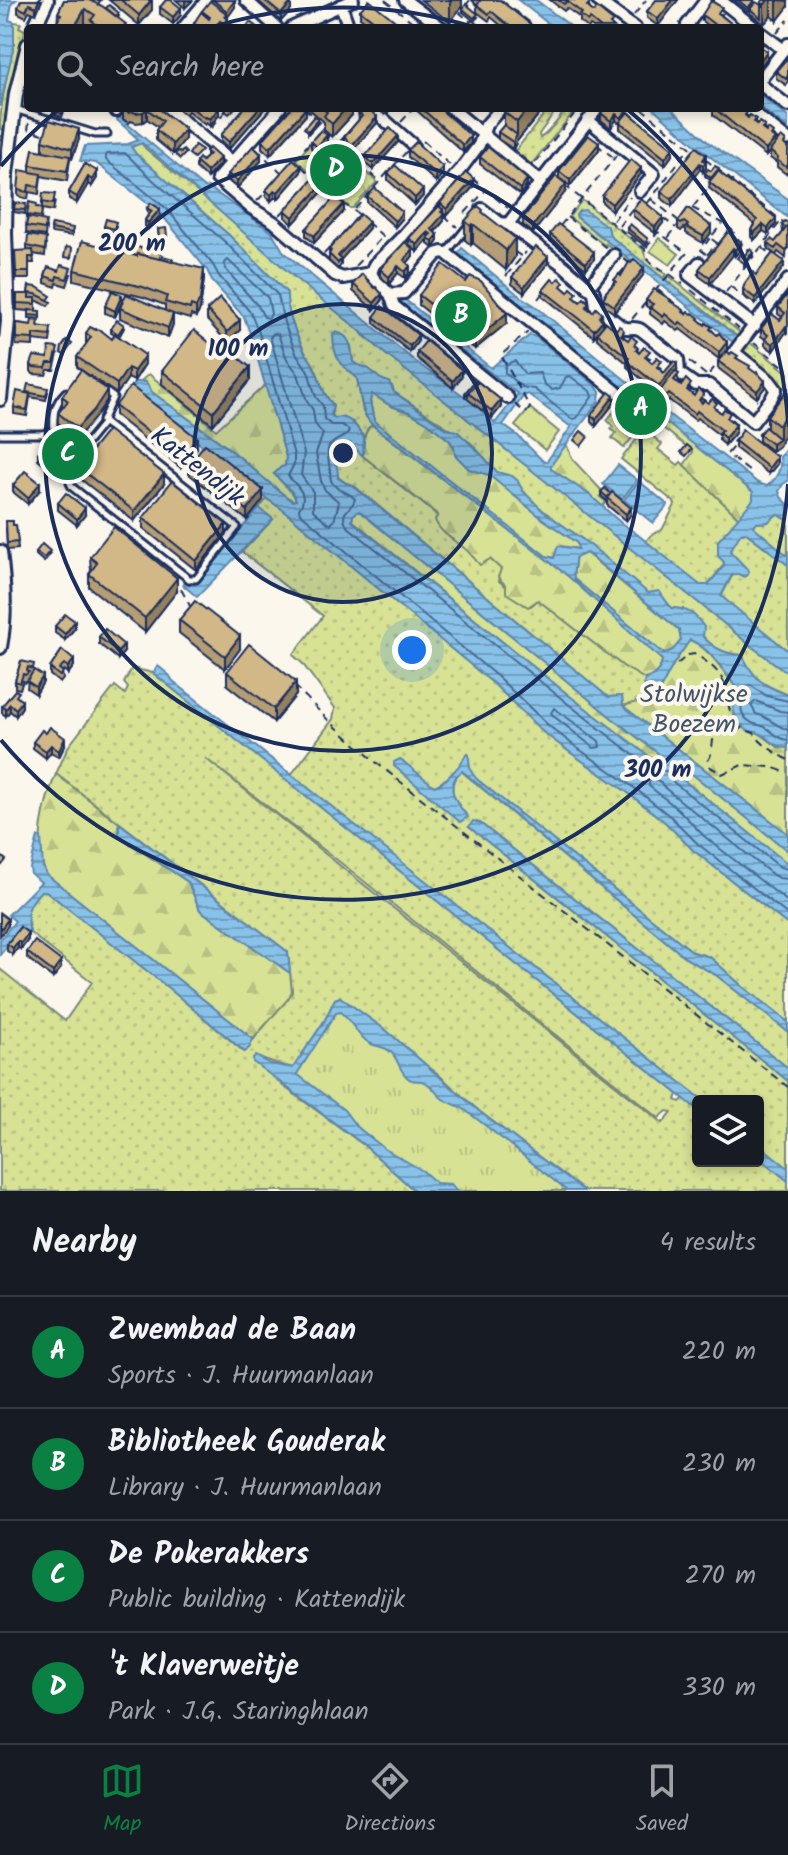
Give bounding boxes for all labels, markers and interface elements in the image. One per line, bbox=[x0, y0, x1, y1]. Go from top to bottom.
search box bbox=[24, 24, 764, 112]
text: Search here bbox=[116, 44, 264, 92]
icon: search bbox=[52, 46, 96, 90]
pin: D bbox=[310, 140, 362, 200]
text: 200 m bbox=[98, 225, 166, 264]
pin: B bbox=[435, 286, 487, 346]
text: 100 m bbox=[208, 330, 268, 369]
pin: A bbox=[615, 379, 667, 439]
street label: Kattendijk bbox=[140, 416, 254, 518]
pin: C bbox=[42, 424, 94, 484]
centre of rings bbox=[329, 439, 357, 467]
your location bbox=[392, 630, 432, 670]
park label: Stolwijkse Boezem bbox=[640, 674, 748, 746]
text: 300 m bbox=[624, 751, 691, 790]
map controls bbox=[692, 1095, 764, 1167]
button: layers bbox=[692, 1095, 764, 1167]
text: Nearby bbox=[32, 1216, 137, 1270]
text: 4 results bbox=[660, 1222, 756, 1264]
text: Zwembad de Baan bbox=[108, 1307, 356, 1355]
text: A bbox=[50, 1331, 66, 1373]
text: 220 m bbox=[682, 1331, 756, 1373]
text: Sports · J. Huurmanlaan bbox=[108, 1355, 374, 1397]
text: Bibliotheek Gouderak bbox=[108, 1419, 385, 1467]
text: B bbox=[50, 1443, 66, 1485]
text: 230 m bbox=[682, 1443, 756, 1485]
text: Library · J. Huurmanlaan bbox=[108, 1467, 382, 1509]
text: De Pokerakkers bbox=[108, 1531, 309, 1579]
text: C bbox=[50, 1555, 66, 1597]
text: 270 m bbox=[685, 1555, 756, 1597]
text: Public building · Kattendijk bbox=[108, 1579, 405, 1621]
text: 't Klaverweitje bbox=[108, 1643, 299, 1691]
text: D bbox=[49, 1667, 67, 1709]
text: 330 m bbox=[682, 1667, 756, 1709]
text: Park · J.G. Staringhlaan bbox=[108, 1691, 369, 1733]
tab: Map bbox=[100, 1759, 144, 1842]
tab: Directions bbox=[344, 1759, 436, 1842]
tab: Saved bbox=[636, 1759, 688, 1842]

